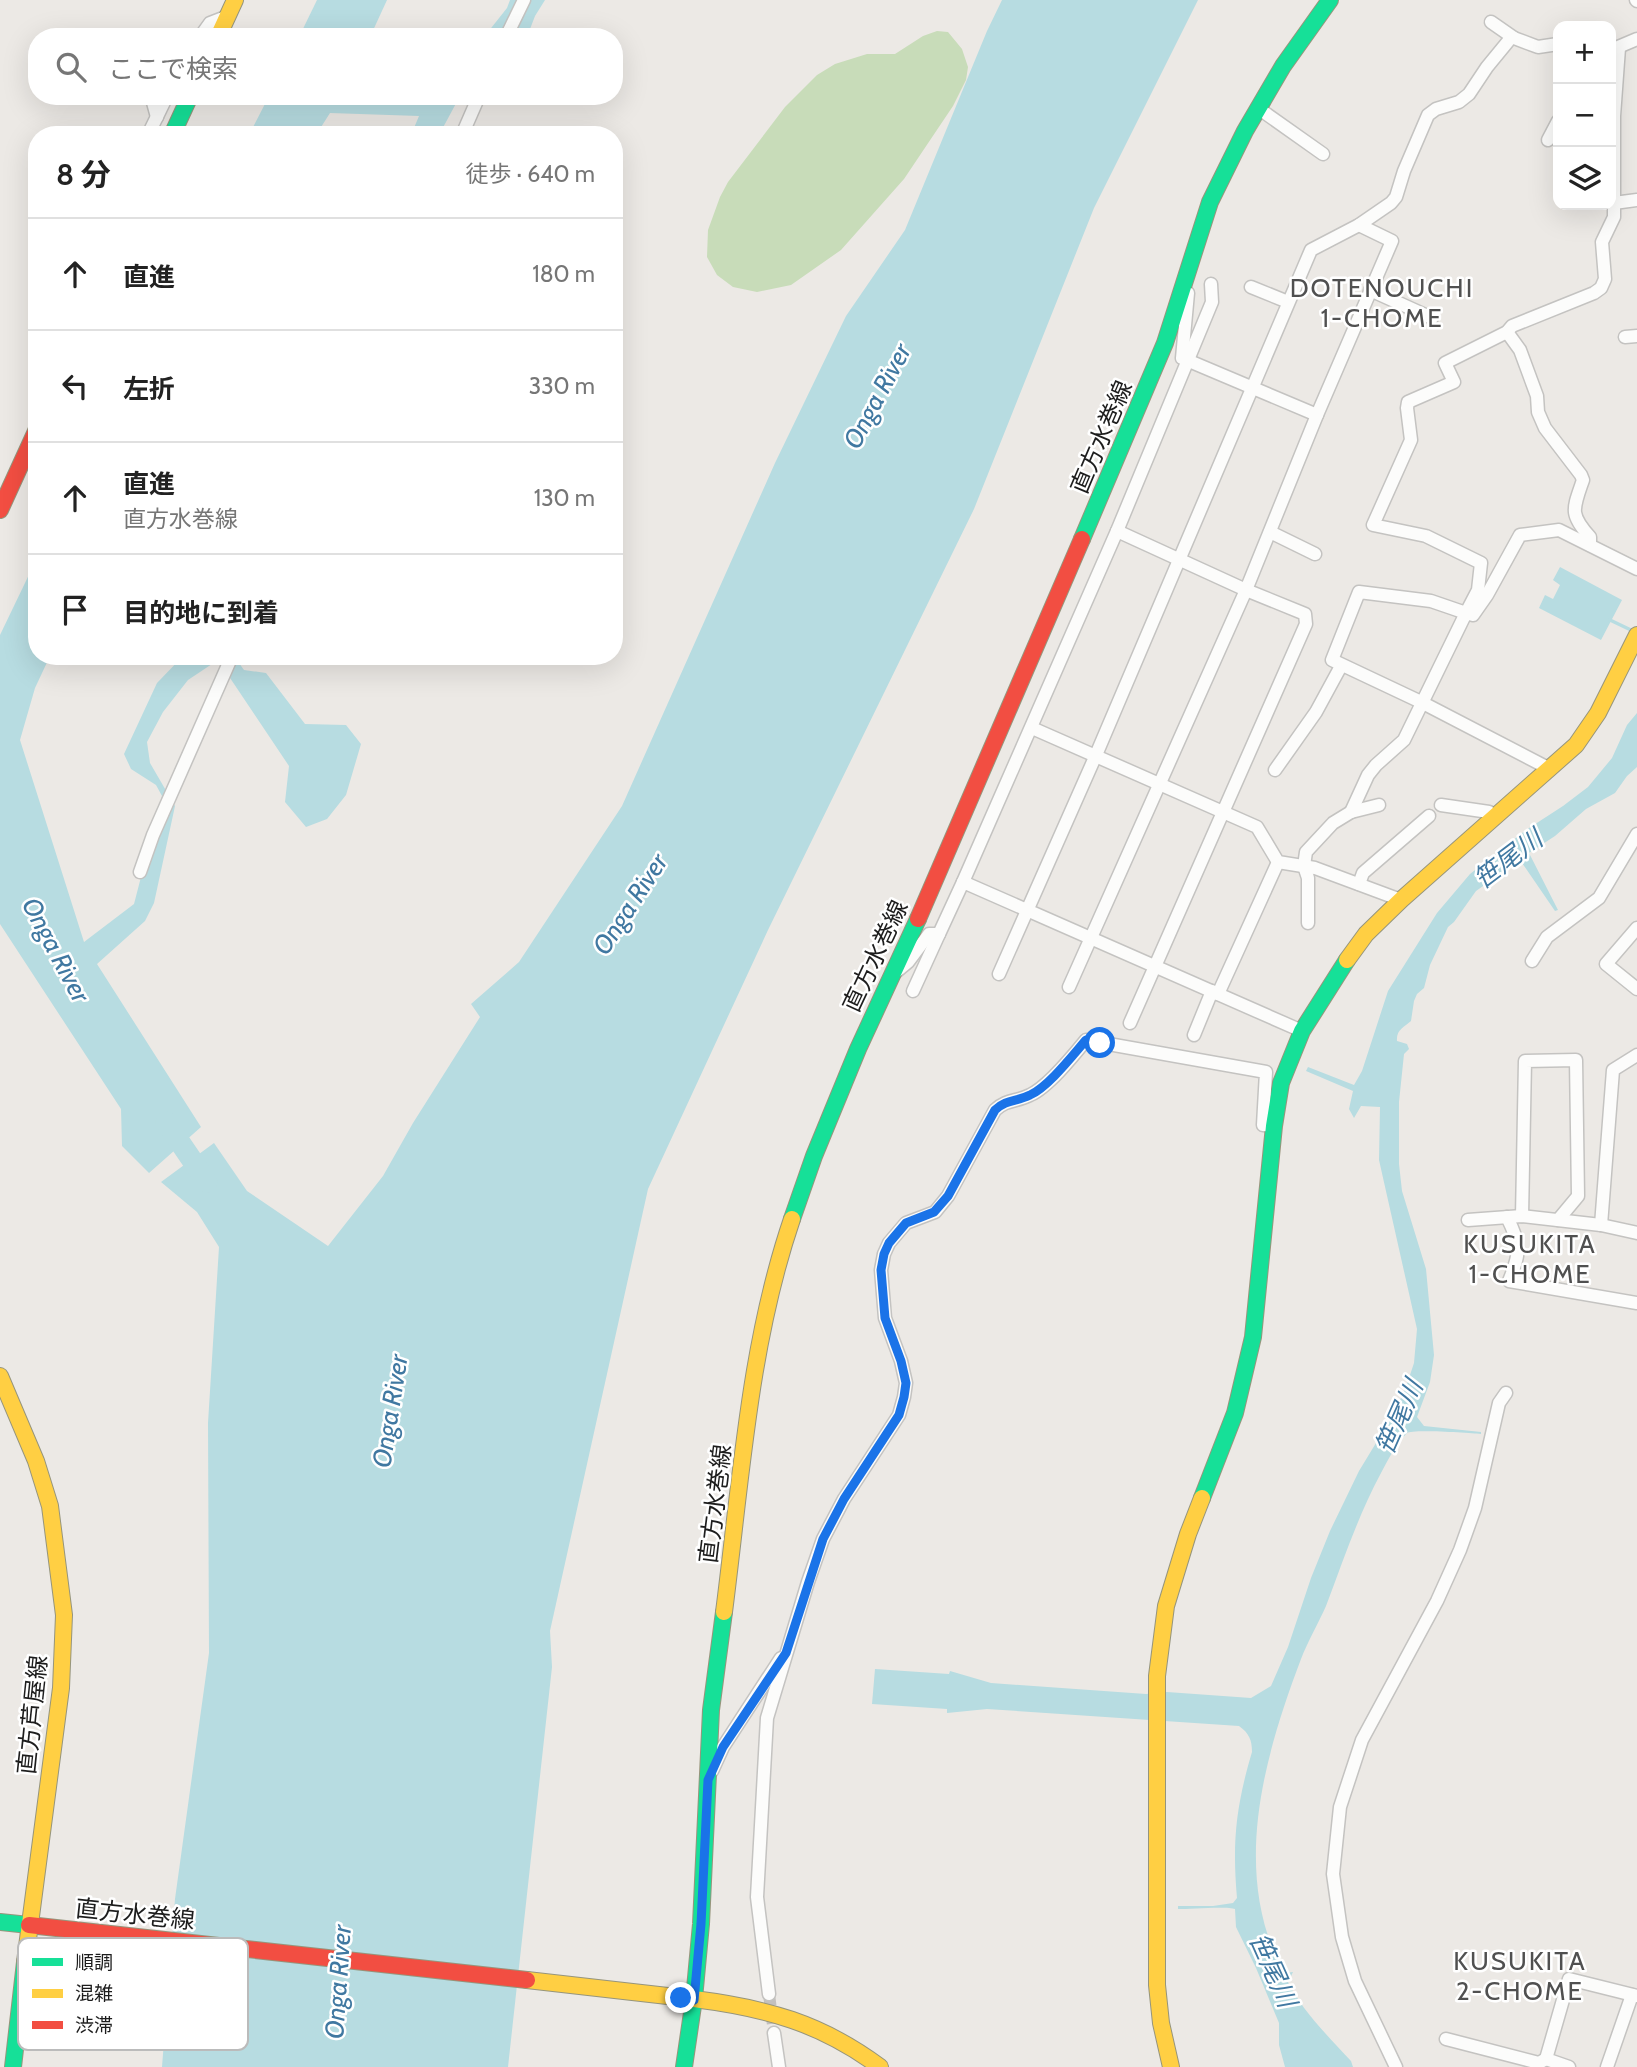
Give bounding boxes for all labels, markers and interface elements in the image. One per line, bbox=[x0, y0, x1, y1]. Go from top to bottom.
map controls bbox=[1553, 21, 1616, 210]
button: + bbox=[1553, 21, 1616, 84]
search box bbox=[28, 28, 623, 105]
icon: search bbox=[52, 48, 90, 86]
text: ここで検索 bbox=[108, 53, 238, 85]
button: − bbox=[1553, 84, 1616, 147]
button: layers bbox=[1553, 147, 1616, 210]
text: 8 分 bbox=[56, 156, 111, 193]
text: 徒歩 · 640 m bbox=[465, 160, 595, 188]
icon: ahead bbox=[56, 255, 94, 293]
text: 180 m bbox=[532, 260, 595, 288]
text: 直進 bbox=[123, 261, 175, 293]
district label: DOTENOUCHI 1-CHOME bbox=[1290, 272, 1474, 334]
water label: Onga River bbox=[836, 337, 918, 454]
icon: left bbox=[56, 367, 94, 405]
text: 330 m bbox=[529, 372, 595, 400]
text: 左折 bbox=[123, 373, 175, 405]
street label: 直方水巻線 bbox=[1064, 376, 1138, 498]
text: 直進 bbox=[123, 468, 175, 500]
icon: ahead bbox=[56, 479, 94, 517]
text: 130 m bbox=[534, 484, 595, 512]
text: 直方水巻線 bbox=[123, 505, 238, 533]
icon: arrive bbox=[56, 591, 94, 629]
text: 目的地に到着 bbox=[123, 597, 279, 629]
water label: 笹尾川 bbox=[1467, 821, 1551, 895]
water label: Onga River bbox=[585, 847, 675, 961]
water label: Onga River bbox=[15, 892, 97, 1009]
street label: 直方水巻線 bbox=[837, 895, 913, 1017]
route start bbox=[1084, 1027, 1115, 1058]
district label: KUSUKITA 1-CHOME bbox=[1463, 1228, 1597, 1290]
water label: Onga River bbox=[365, 1351, 415, 1470]
water label: 笹尾川 bbox=[1369, 1372, 1431, 1459]
street label: 直方水巻線 bbox=[693, 1443, 737, 1565]
street label: 直方芦屋線 bbox=[11, 1654, 53, 1776]
street label: 直方水巻線 bbox=[74, 1893, 196, 1935]
water label: Onga River bbox=[318, 1923, 358, 2040]
water label: 笹尾川 bbox=[1243, 1928, 1305, 2015]
legend bbox=[18, 1938, 248, 2050]
district label: KUSUKITA 2-CHOME bbox=[1453, 1945, 1587, 2007]
text: 順調 bbox=[75, 1951, 113, 1974]
text: 混雑 bbox=[75, 1982, 113, 2005]
route end bbox=[665, 1982, 696, 2013]
text: 渋滞 bbox=[75, 2014, 113, 2037]

